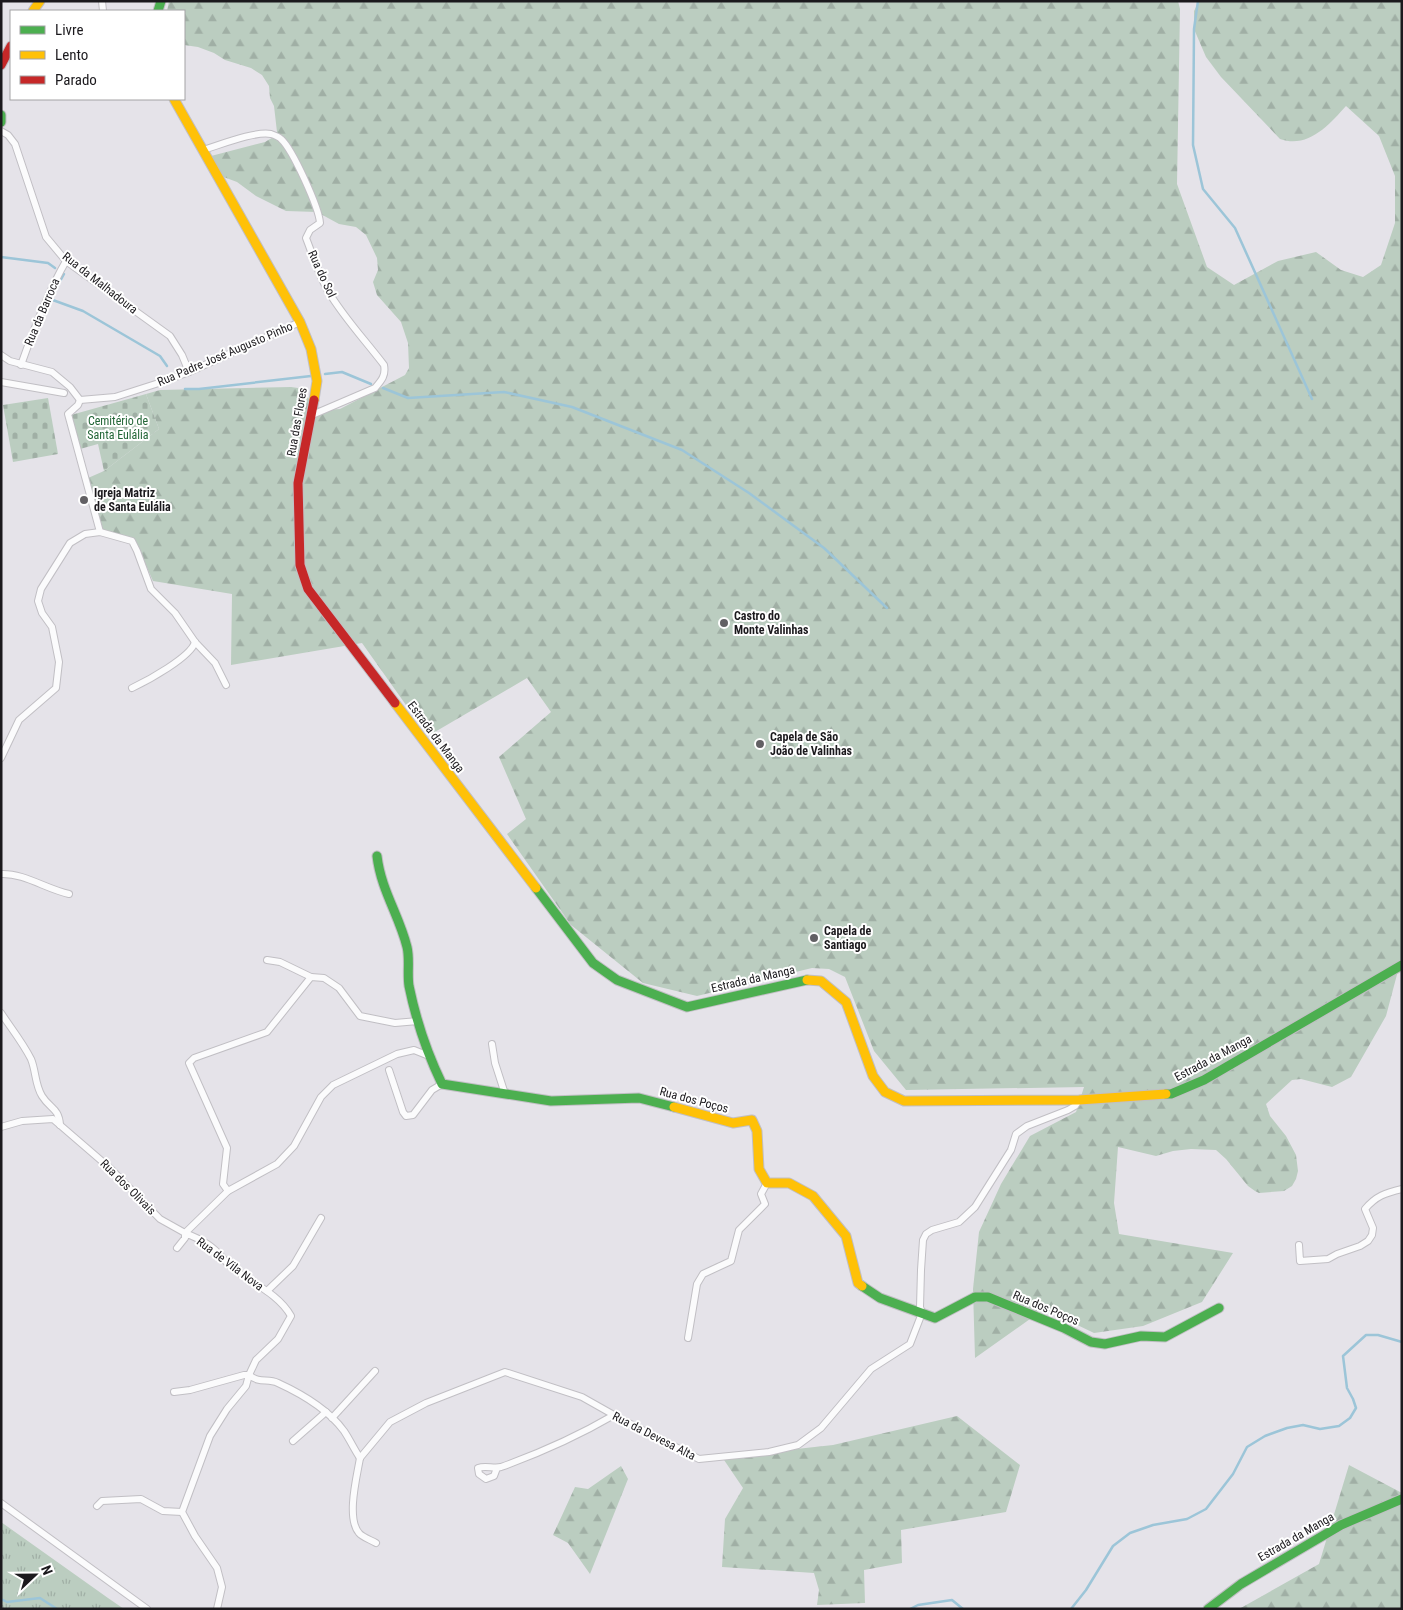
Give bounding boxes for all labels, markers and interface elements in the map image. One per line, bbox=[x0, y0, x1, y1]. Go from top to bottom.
legend bbox=[10, 10, 185, 100]
text: Livre bbox=[55, 21, 83, 39]
text: Lento bbox=[55, 46, 88, 64]
text: Parado bbox=[55, 71, 97, 89]
street label: Rua do Sol bbox=[305, 248, 339, 300]
street label: Rua da Malhadoura bbox=[60, 249, 140, 317]
street label: Rua da Barroca bbox=[22, 276, 63, 348]
street label: Rua Padre José Augusto Pinho bbox=[155, 319, 295, 389]
street label: Rua das Flores bbox=[284, 386, 310, 458]
park label: Cemitério de Santa Eulália bbox=[87, 414, 149, 442]
place label: Igreja Matriz de Santa Eulália bbox=[94, 486, 171, 514]
marker: Igreja Matriz de Santa Eulália bbox=[78, 494, 90, 506]
place label: Castro do Monte Valinhas bbox=[734, 609, 809, 637]
marker: Castro do Monte Valinhas bbox=[718, 617, 730, 629]
street label: Estrada da Manga bbox=[405, 699, 467, 775]
place label: Capela de São João de Valinhas bbox=[770, 730, 853, 758]
marker: Capela de São João de Valinhas bbox=[754, 738, 766, 750]
place label: Capela de Santiago bbox=[824, 924, 872, 952]
marker: Capela de Santiago bbox=[808, 932, 820, 944]
street label: Estrada da Manga bbox=[710, 963, 796, 995]
street label: Estrada da Manga bbox=[1172, 1032, 1254, 1084]
street label: Rua dos Poços bbox=[658, 1084, 730, 1116]
street label: Rua dos Olivais bbox=[97, 1156, 159, 1218]
street label: Rua de Vila Nova bbox=[194, 1234, 266, 1294]
street label: Rua dos Poços bbox=[1011, 1288, 1081, 1328]
street label: Rua da Devesa Alta bbox=[610, 1409, 698, 1463]
street label: Estrada da Manga bbox=[1256, 1509, 1337, 1564]
north arrow bbox=[10, 1550, 60, 1600]
text: N bbox=[38, 1563, 56, 1577]

